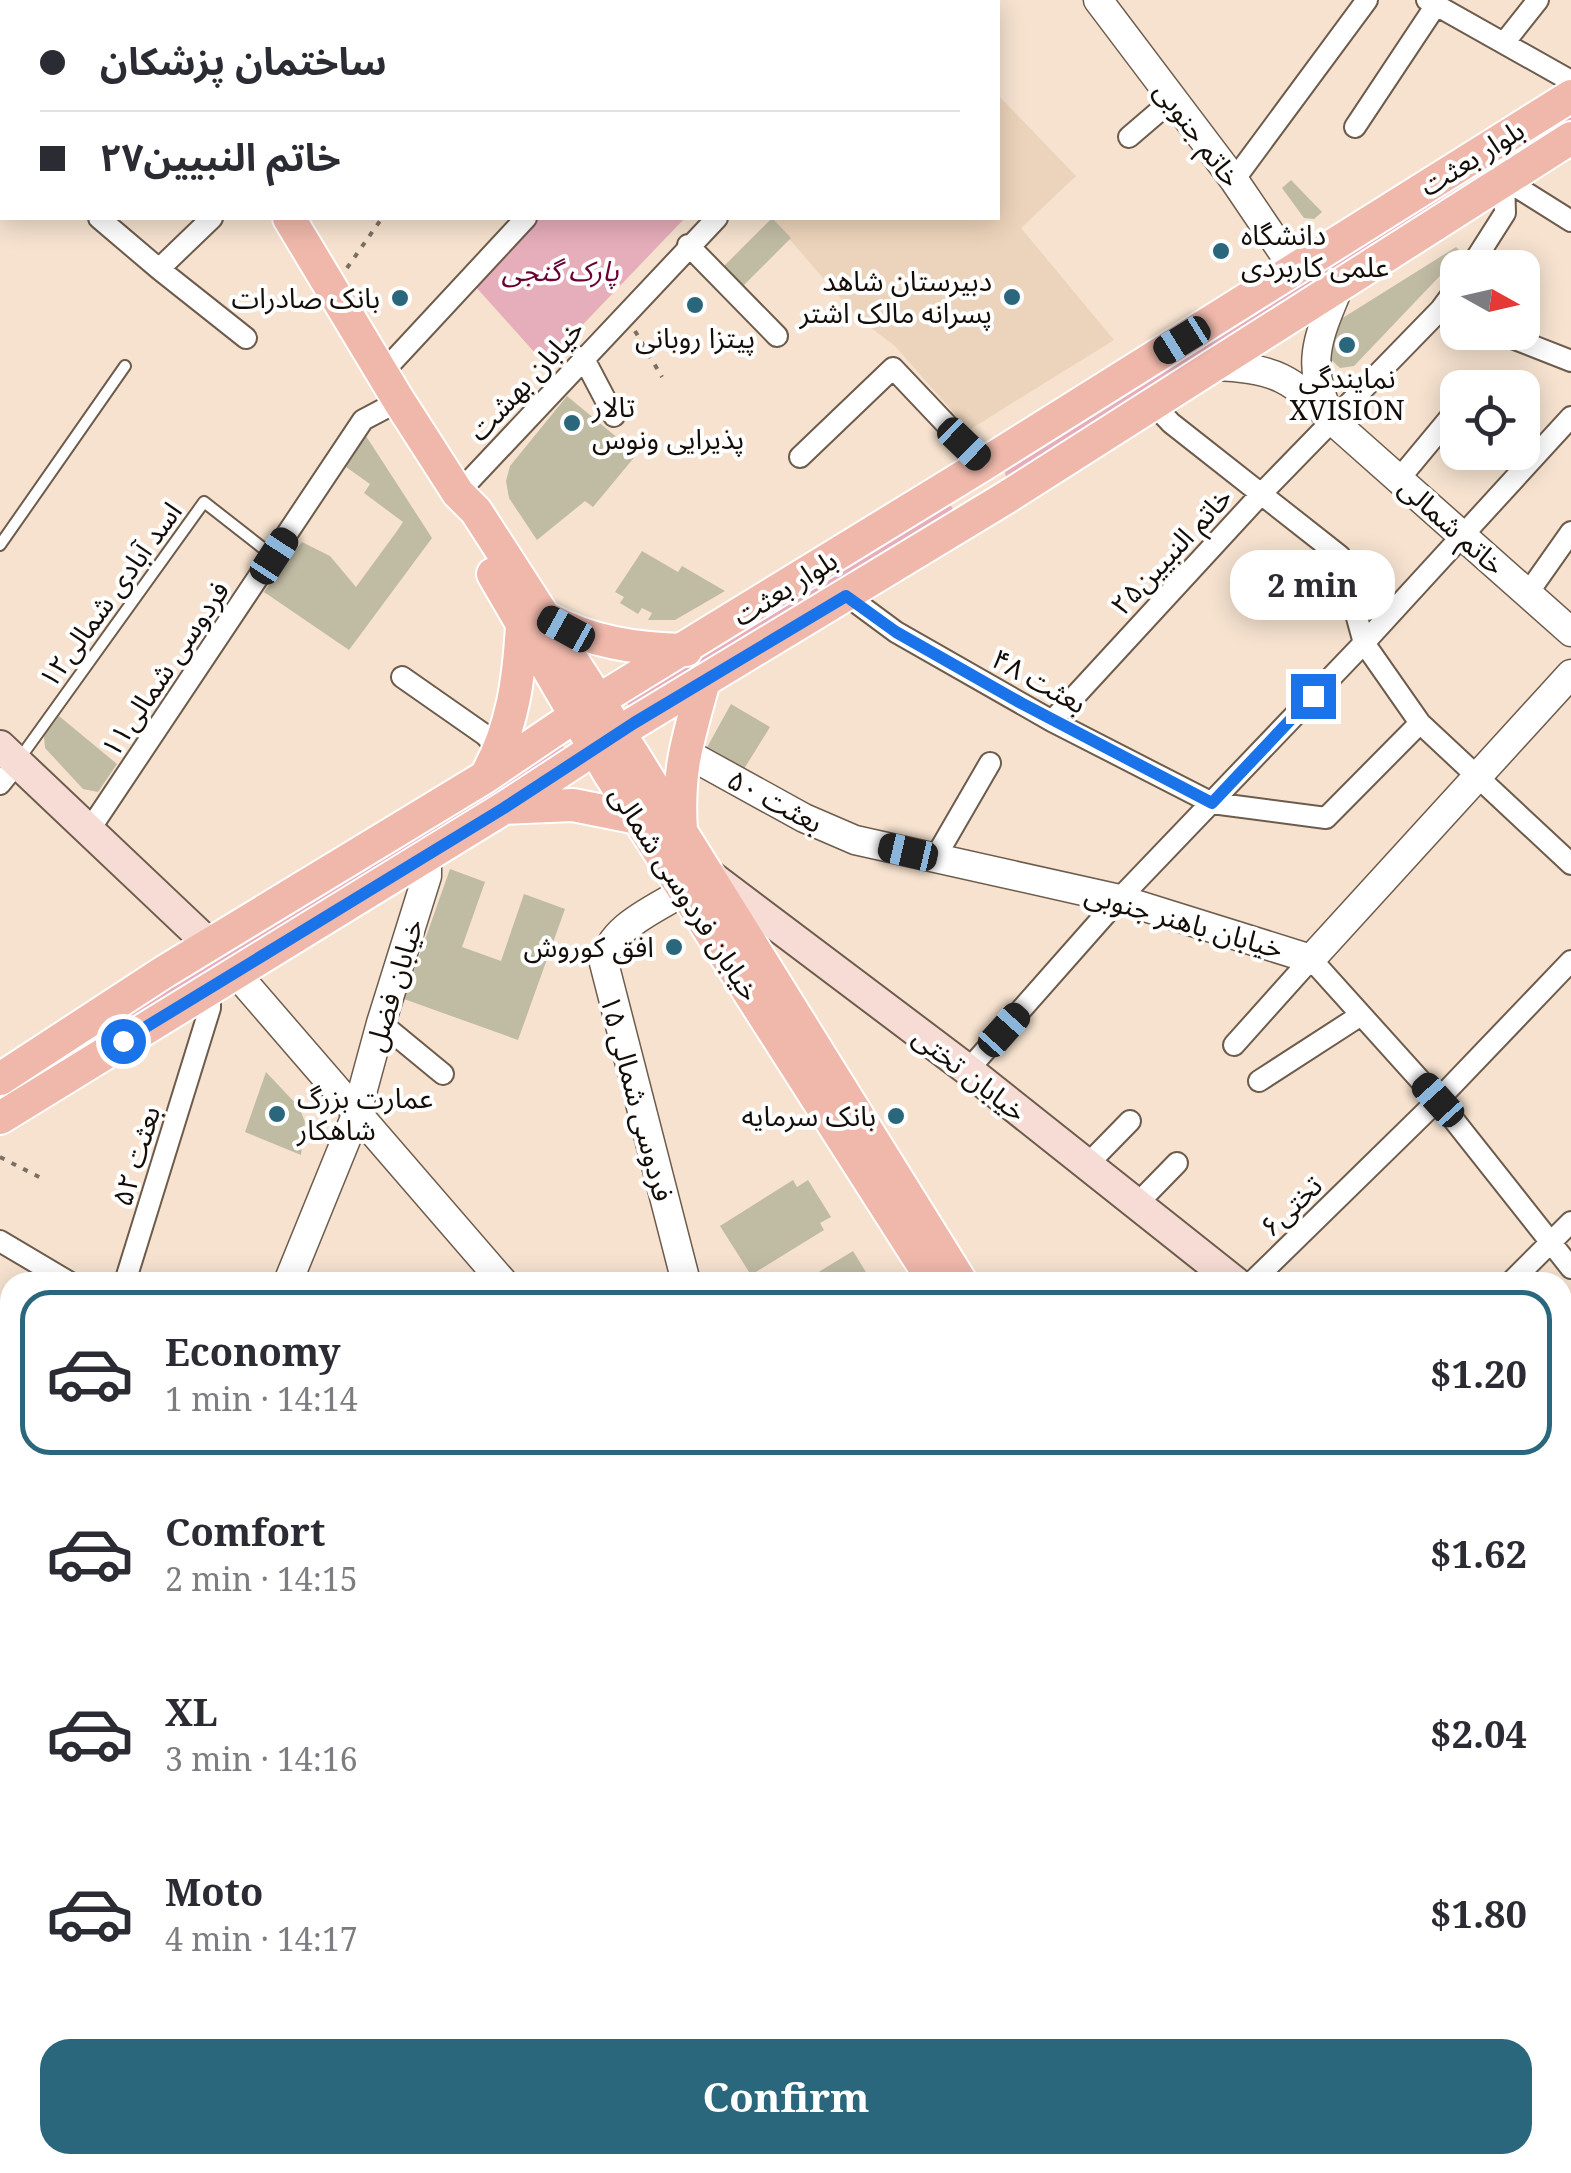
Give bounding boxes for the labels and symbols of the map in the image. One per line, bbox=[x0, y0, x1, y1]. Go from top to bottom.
street label: خاتم جنوبی bbox=[1143, 73, 1251, 197]
street label: بلوار بعثت bbox=[1412, 110, 1531, 204]
place label: دانشگاه علمی کاربردی bbox=[1241, 215, 1389, 285]
marker: دانشگاه علمی کاربردی bbox=[1210, 240, 1232, 262]
north arrow bbox=[1440, 250, 1540, 350]
park label: پارک گنجی bbox=[501, 251, 619, 290]
place label: دبیرستان شاهد پسرانه مالک اشتر bbox=[798, 261, 992, 331]
place label: بانک صادرات bbox=[231, 278, 380, 316]
marker: دبیرستان شاهد پسرانه مالک اشتر bbox=[1001, 286, 1023, 308]
marker: بانک صادرات bbox=[389, 287, 411, 309]
marker: پیتزا روبانی bbox=[684, 294, 706, 316]
street label: خیابان بهشت bbox=[459, 310, 591, 448]
car bbox=[1149, 311, 1215, 369]
place label: پیتزا روبانی bbox=[635, 318, 755, 356]
marker: نمایندگی XVISION bbox=[1336, 334, 1358, 356]
place label: نمایندگی XVISION bbox=[1289, 358, 1405, 428]
place label: تالار پذیرایی ونوس bbox=[591, 387, 744, 457]
marker: تالار پذیرایی ونوس bbox=[561, 412, 583, 434]
car bbox=[932, 412, 996, 476]
street label: خاتم شمالی bbox=[1389, 468, 1514, 586]
street label: خاتم النبیین۲۵ bbox=[1101, 478, 1243, 625]
street label: اسد آبادی شمالی۱۲ bbox=[29, 494, 190, 695]
car bbox=[245, 523, 303, 589]
street label: بلوار بعثت bbox=[725, 540, 844, 634]
callout: 2 min bbox=[1230, 551, 1396, 621]
street label: فردوسی شمالی۱۱ bbox=[91, 573, 237, 764]
car bbox=[532, 601, 600, 657]
street label: بعثت ۴۸ bbox=[985, 639, 1094, 722]
route end bbox=[1291, 674, 1336, 719]
street label: بعثت ۵۰ bbox=[721, 759, 830, 841]
street label: خیابان فردوسی شمالی bbox=[602, 777, 770, 1008]
car bbox=[875, 831, 941, 873]
street label: خیابان باهنر جنوبی bbox=[1081, 874, 1288, 966]
street label: خیابان فضل bbox=[355, 914, 431, 1056]
place label: افق کوروش bbox=[524, 927, 654, 965]
marker: افق کوروش bbox=[663, 936, 685, 958]
street label: فردوسی شمالی ۱۵ bbox=[592, 990, 684, 1205]
car bbox=[973, 998, 1035, 1062]
street label: خیابان تختی bbox=[906, 1017, 1035, 1130]
route start bbox=[101, 1019, 146, 1064]
car bbox=[1407, 1068, 1469, 1132]
place label: عمارت بزرگ شاهکار bbox=[296, 1078, 433, 1148]
place label: بانک سرمایه bbox=[741, 1096, 876, 1134]
street label: بعثت ۵۲ bbox=[102, 1101, 168, 1210]
marker: عمارت بزرگ شاهکار bbox=[266, 1103, 288, 1125]
marker: بانک سرمایه bbox=[885, 1105, 907, 1127]
street label: تختی۶ bbox=[1251, 1166, 1330, 1244]

